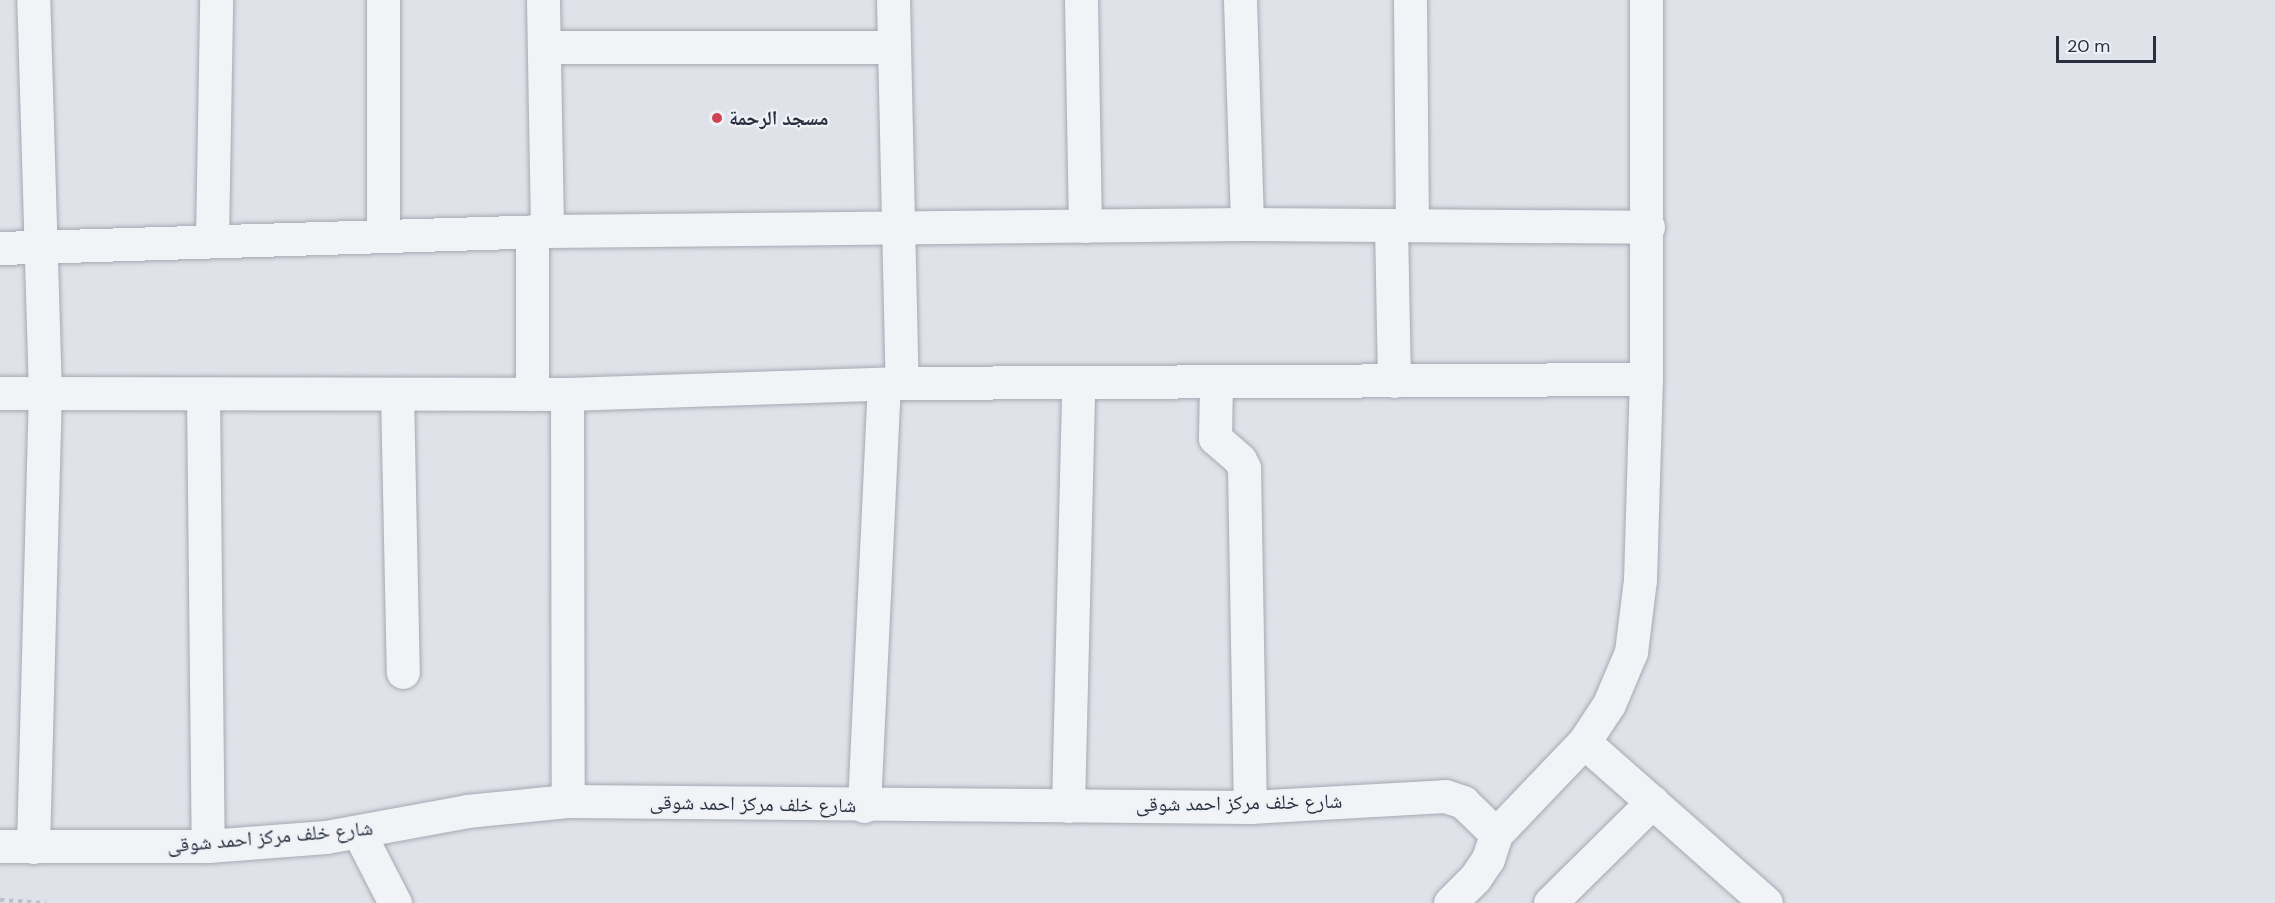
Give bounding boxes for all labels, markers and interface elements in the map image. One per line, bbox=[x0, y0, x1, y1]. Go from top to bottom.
scale bar bbox=[2059, 24, 2160, 62]
text: 20 m bbox=[2067, 34, 2110, 58]
place label: مسجد الرحمة bbox=[729, 106, 828, 130]
marker: مسجد الرحمة bbox=[710, 111, 724, 125]
street label: شارع خلف مركز احمد شوقى bbox=[1135, 789, 1343, 817]
street label: شارع خلف مركز احمد شوقى bbox=[649, 790, 857, 818]
street label: شارع خلف مركز احمد شوقى bbox=[166, 816, 374, 858]

